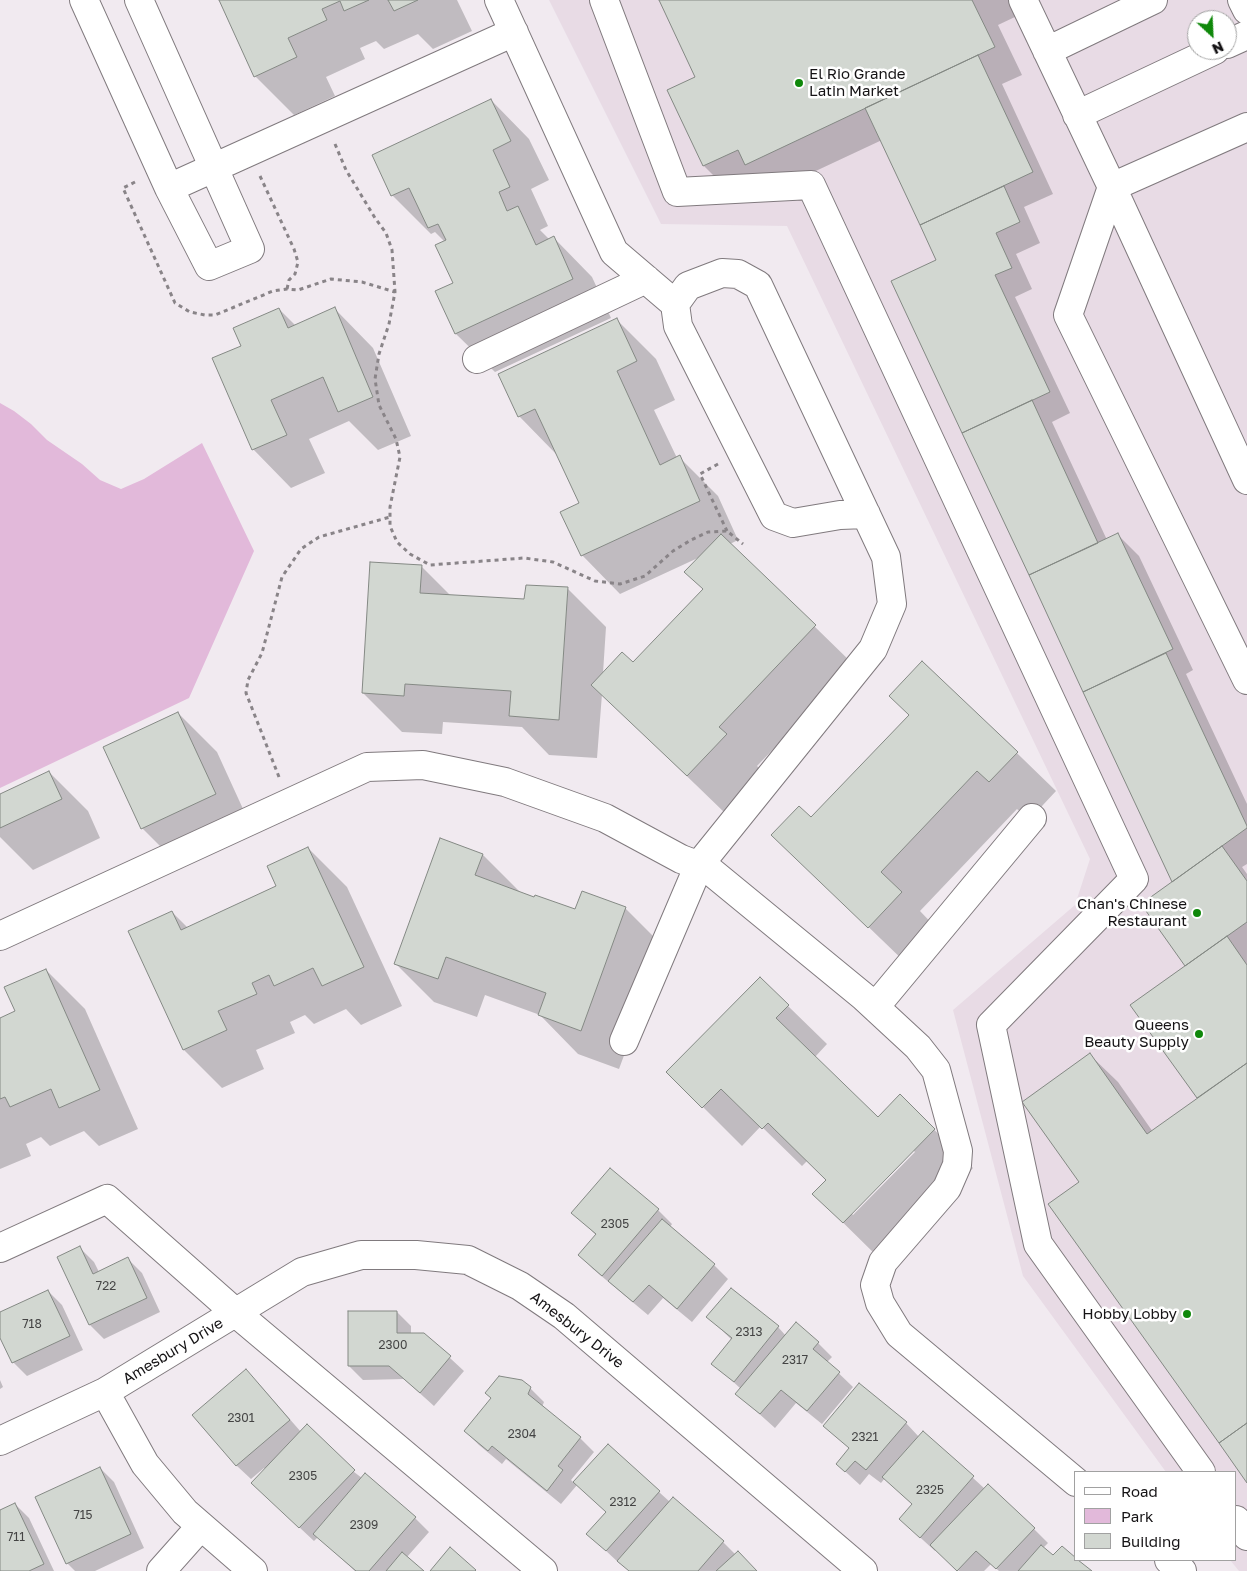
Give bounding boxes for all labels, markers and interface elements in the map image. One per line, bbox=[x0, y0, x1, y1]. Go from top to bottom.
north arrow bbox=[1187, 10, 1237, 60]
text: N bbox=[1210, 38, 1227, 58]
place label: El Rio Grande Latin Market bbox=[809, 65, 906, 100]
marker: El Rio Grande Latin Market bbox=[793, 77, 805, 89]
place label: Chan's Chinese Restaurant bbox=[1077, 895, 1187, 930]
marker: Chan's Chinese Restaurant bbox=[1191, 907, 1203, 919]
place label: Queens Beauty Supply bbox=[1084, 1016, 1189, 1051]
marker: Queens Beauty Supply bbox=[1193, 1028, 1205, 1040]
house number: 2305 bbox=[601, 1217, 629, 1231]
house number: 722 bbox=[96, 1279, 116, 1293]
street label: Amesbury Drive bbox=[527, 1288, 627, 1372]
place label: Hobby Lobby bbox=[1082, 1305, 1177, 1323]
marker: Hobby Lobby bbox=[1181, 1308, 1193, 1320]
street label: Amesbury Drive bbox=[120, 1314, 226, 1388]
house number: 718 bbox=[22, 1317, 42, 1331]
house number: 2313 bbox=[736, 1325, 762, 1339]
house number: 2300 bbox=[379, 1338, 407, 1352]
house number: 2317 bbox=[782, 1353, 808, 1367]
house number: 2301 bbox=[227, 1411, 255, 1425]
house number: 2304 bbox=[508, 1427, 536, 1441]
house number: 2321 bbox=[852, 1430, 878, 1444]
house number: 2305 bbox=[289, 1469, 317, 1483]
legend bbox=[1074, 1471, 1237, 1561]
text: Road bbox=[1121, 1482, 1158, 1500]
house number: 2325 bbox=[916, 1483, 944, 1497]
house number: 2312 bbox=[610, 1495, 636, 1509]
text: Park bbox=[1121, 1507, 1153, 1525]
house number: 715 bbox=[73, 1508, 93, 1522]
house number: 2309 bbox=[350, 1518, 378, 1532]
house number: 711 bbox=[7, 1530, 25, 1544]
text: Building bbox=[1121, 1532, 1181, 1550]

